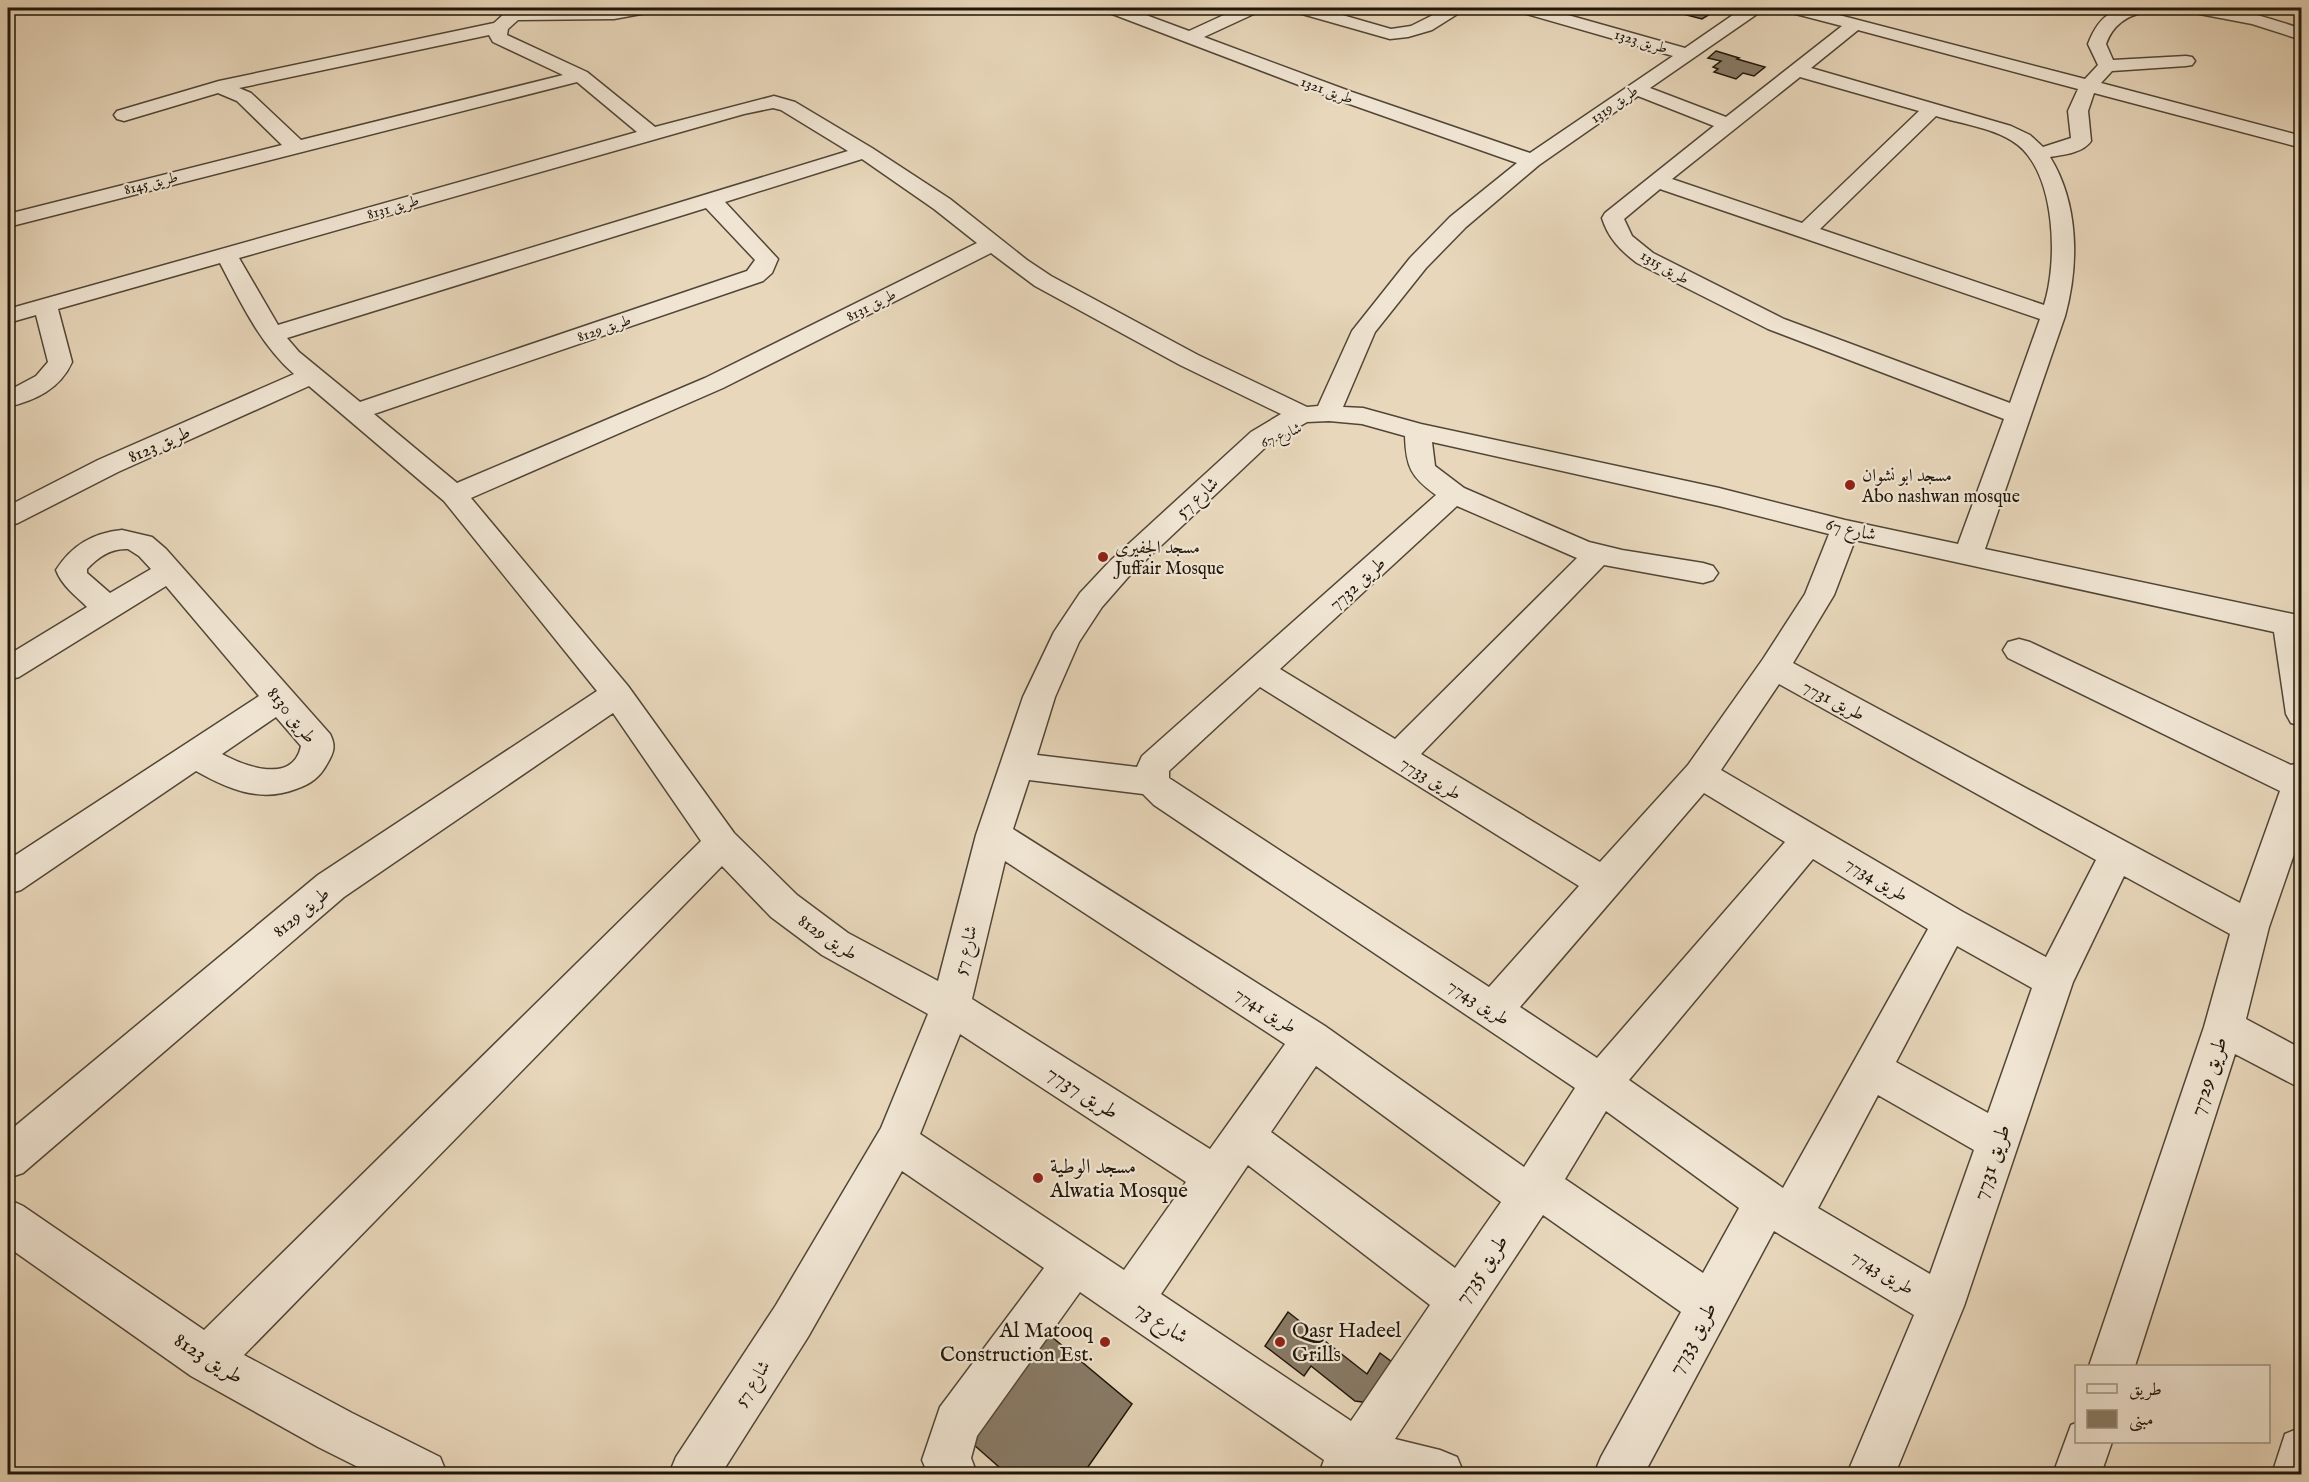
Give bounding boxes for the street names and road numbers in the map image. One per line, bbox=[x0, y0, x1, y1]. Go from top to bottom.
street label: طريق 1323 bbox=[1612, 25, 1670, 58]
street label: طريق 1321 bbox=[1298, 72, 1356, 109]
street label: طريق 1319 bbox=[1587, 81, 1642, 128]
street label: طريق 8145 bbox=[122, 168, 180, 199]
street label: طريق 8131 bbox=[365, 191, 421, 224]
street label: طريق 1315 bbox=[1637, 246, 1692, 289]
street label: طريق 8131 bbox=[843, 285, 899, 326]
street label: طريق 8129 bbox=[575, 310, 634, 347]
street label: شارع 67 bbox=[1258, 419, 1306, 455]
street label: طريق 8123 bbox=[125, 421, 194, 469]
street label: شارع 57 bbox=[1172, 473, 1226, 525]
street label: شارع 67 bbox=[1823, 513, 1878, 549]
street label: طريق 7732 bbox=[1325, 553, 1391, 616]
street label: طريق 7731 bbox=[1798, 675, 1868, 727]
street label: طريق 8130 bbox=[261, 683, 321, 749]
street label: طريق 7733 bbox=[1396, 752, 1465, 806]
street label: طريق 7734 bbox=[1841, 853, 1912, 908]
street label: طريق 8129 bbox=[269, 883, 335, 943]
street label: طريق 8129 bbox=[793, 910, 861, 966]
street label: شارع 57 bbox=[949, 923, 986, 978]
street label: طريق 7743 bbox=[1443, 975, 1513, 1032]
street label: طريق 7741 bbox=[1230, 983, 1300, 1040]
street label: طريق 7729 bbox=[2184, 1033, 2235, 1119]
street label: طريق 7737 bbox=[1041, 1060, 1123, 1126]
street label: طريق 7731 bbox=[1967, 1121, 2018, 1204]
street label: طريق 7735 bbox=[1449, 1230, 1515, 1310]
street label: طريق 7743 bbox=[1847, 1246, 1918, 1301]
street label: شارع 73 bbox=[1128, 1296, 1193, 1353]
street label: طريق 7733 bbox=[1663, 1298, 1724, 1380]
street label: طريق 8123 bbox=[169, 1327, 248, 1391]
street label: شارع 57 bbox=[730, 1357, 778, 1412]

